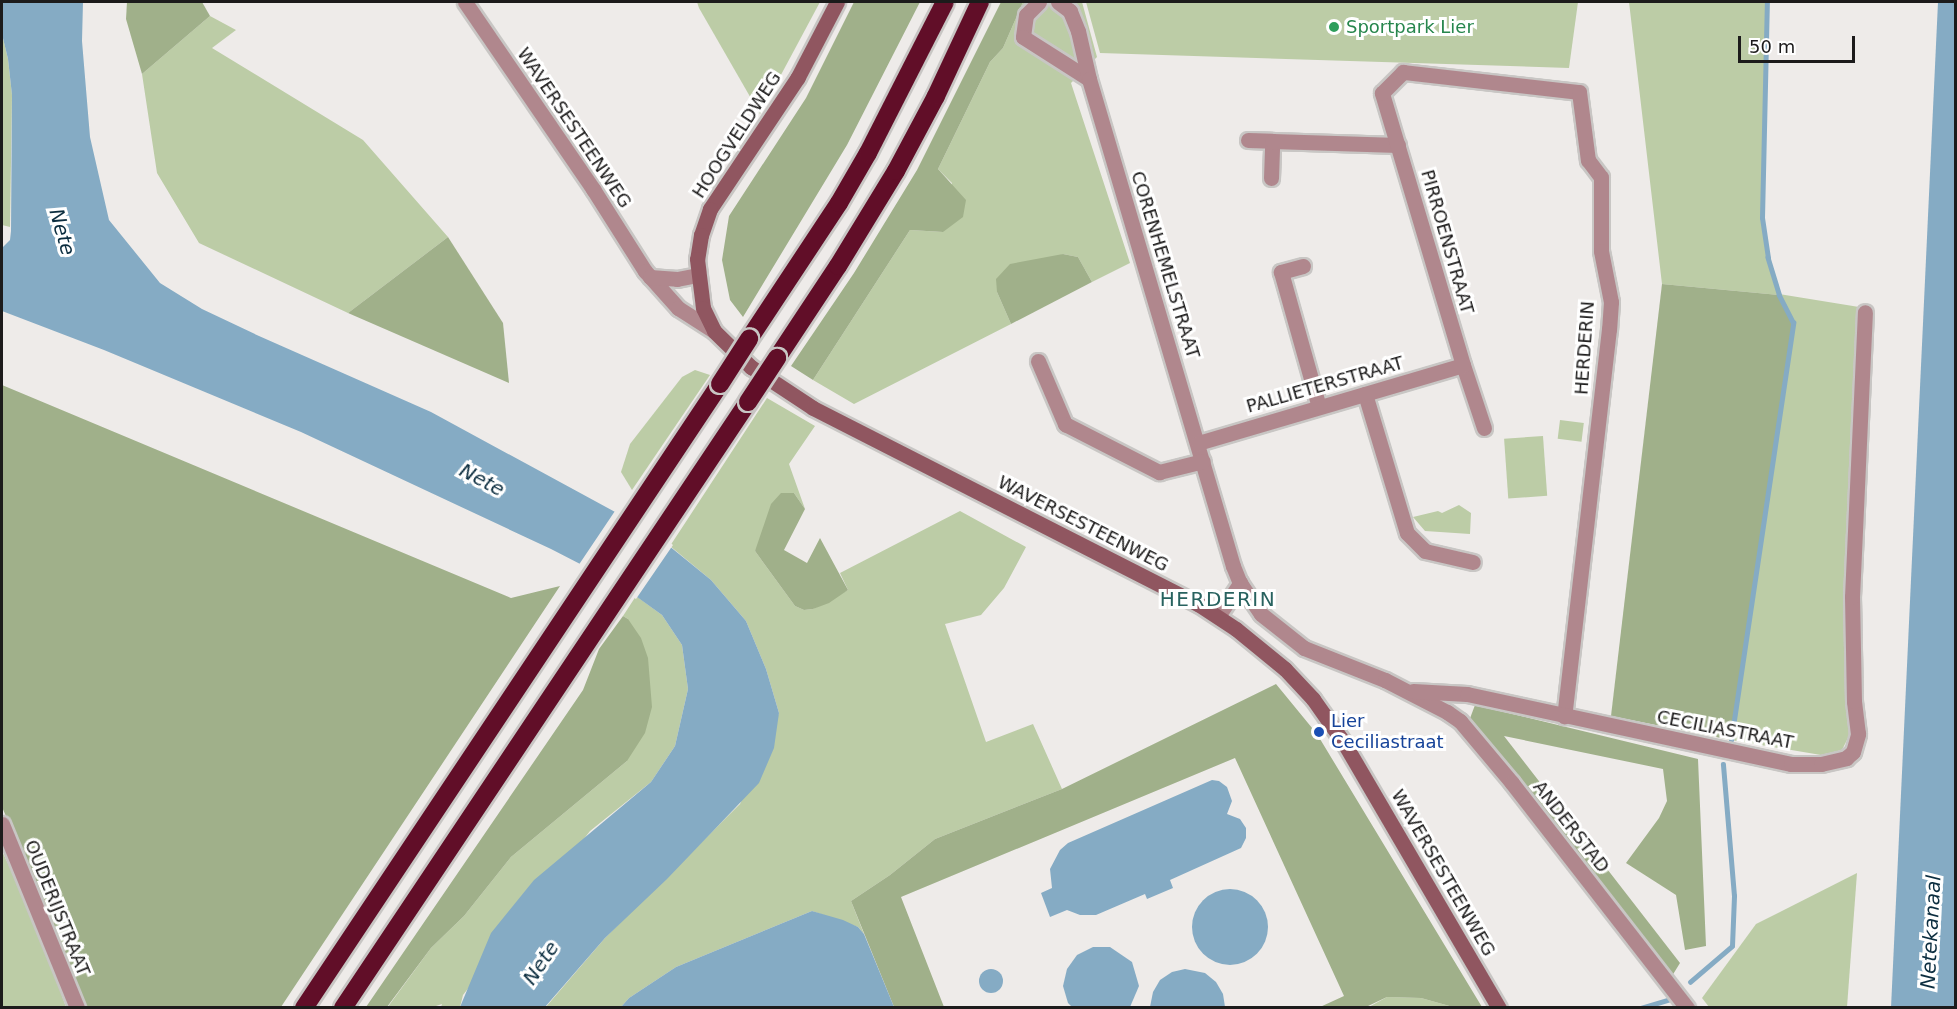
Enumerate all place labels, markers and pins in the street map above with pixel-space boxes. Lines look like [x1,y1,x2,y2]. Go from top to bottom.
place label: Sportpark Lier [1346,16,1474,38]
marker: Sportpark Lier [1327,20,1341,34]
place label: Lier Ceciliastraat [1331,711,1444,754]
marker: Lier Ceciliastraat [1312,725,1326,739]

